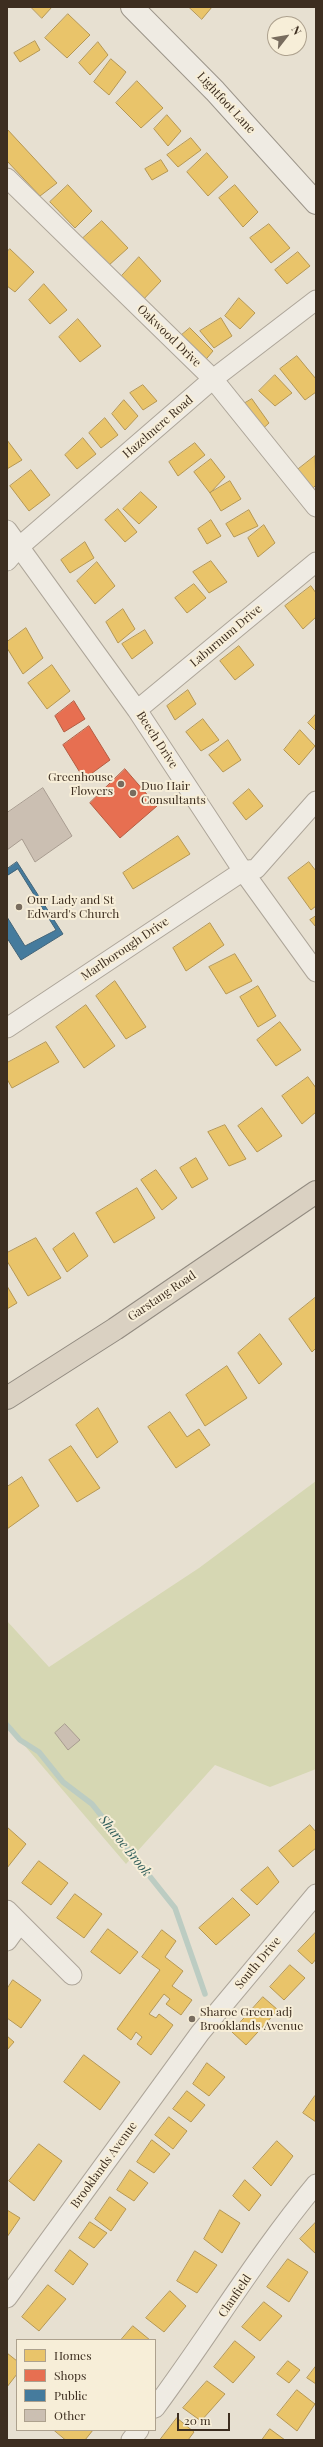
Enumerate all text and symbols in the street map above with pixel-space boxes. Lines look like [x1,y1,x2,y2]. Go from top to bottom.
north arrow [267,16,307,56]
text: N [288,23,305,37]
street label: Lightfoot Lane [194,69,258,137]
street label: Oakwood Drive [134,302,204,370]
street label: Hazelmere Road [120,393,196,461]
street label: Laburnum Drive [187,602,265,670]
street label: Beech Drive [133,709,181,771]
place label: Greenhouse Flowers [48,770,113,798]
marker: Greenhouse Flowers [116,779,126,789]
place label: Duo Hair Consultants [141,779,206,807]
marker: Duo Hair Consultants [128,788,138,798]
place label: Our Lady and St Edward's Church [27,893,119,921]
marker: Our Lady and St Edward's Church [14,902,24,912]
street label: Marlborough Drive [78,914,172,984]
street label: Garstang Road [125,1268,199,1324]
water label: Sharoe Brook [96,1812,154,1880]
street label: South Drive [232,1934,284,1992]
place label: Sharoe Green adj Brooklands Avenue [200,2005,303,2033]
marker: Sharoe Green adj Brooklands Avenue [187,2014,197,2024]
street label: Brooklands Avenue [68,2119,140,2211]
street label: Clanfield [215,2272,255,2320]
legend [16,2339,156,2431]
text: Homes [54,2347,92,2363]
text: Shops [54,2367,86,2383]
text: Public [54,2387,87,2403]
scale bar [179,2405,232,2431]
text: Other [54,2407,86,2423]
text: 20 m [184,2412,211,2428]

